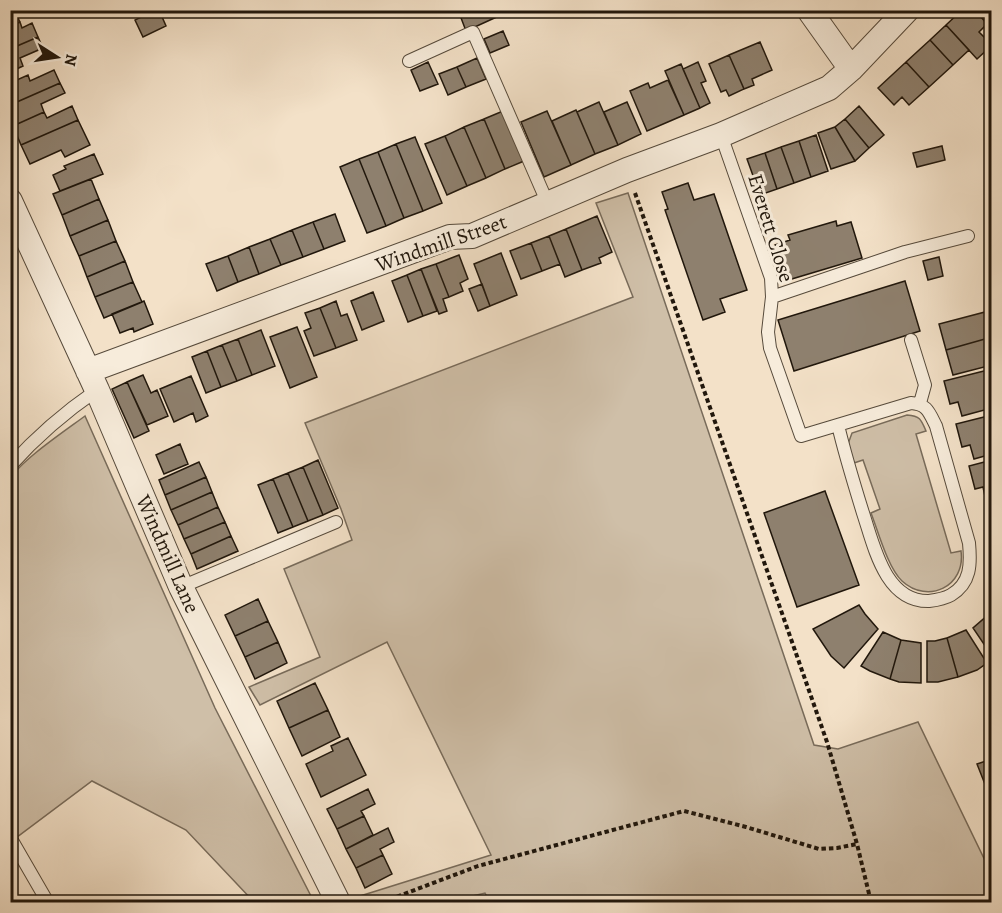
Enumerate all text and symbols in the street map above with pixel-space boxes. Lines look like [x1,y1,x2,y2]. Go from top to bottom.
north arrow [27,27,87,87]
text: N [59,52,83,68]
street label: Everett Close [741,170,801,286]
street label: Windmill Street [371,207,510,279]
street label: Windmill Lane [129,490,207,618]

